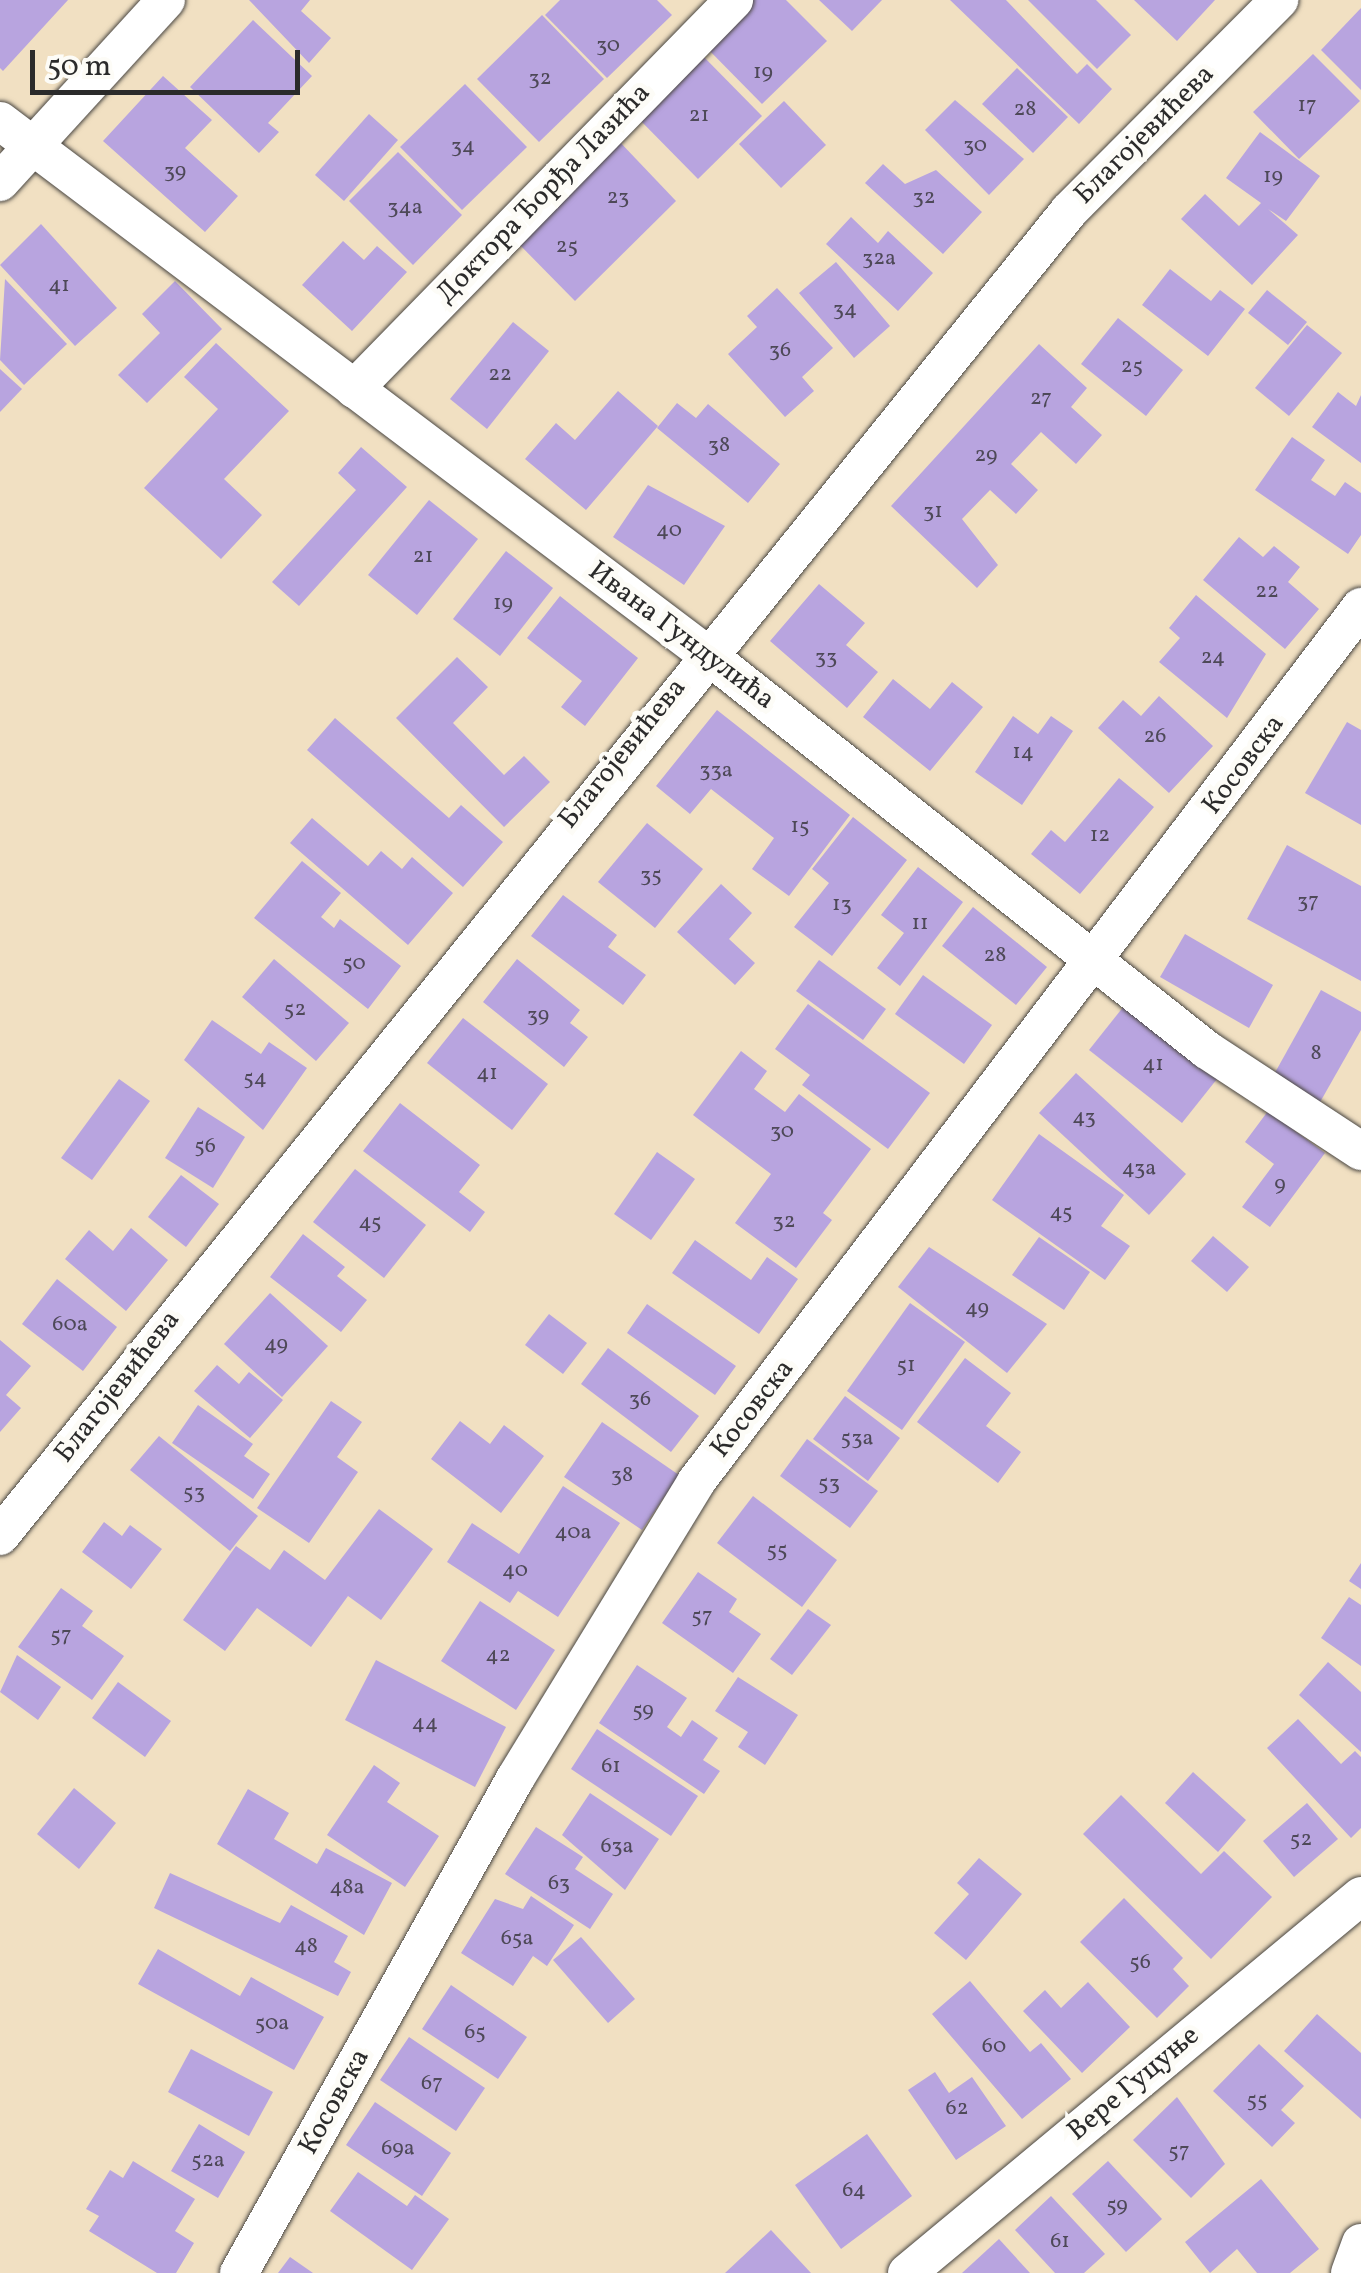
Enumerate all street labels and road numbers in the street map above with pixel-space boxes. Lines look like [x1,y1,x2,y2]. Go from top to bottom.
street label: Благојевићева [1068,58,1222,212]
street label: Доктора Ђорђа Лазића [430,76,658,312]
street label: Ивана Гундулића [581,555,781,717]
street label: Благојевићева [552,672,694,836]
street label: Косовска [1196,709,1292,821]
street label: Благојевићева [48,1304,188,1470]
street label: Косовска [704,1353,802,1465]
street label: Вере Гуцуње [1061,2019,1207,2149]
street label: Косовска [292,2043,378,2161]

